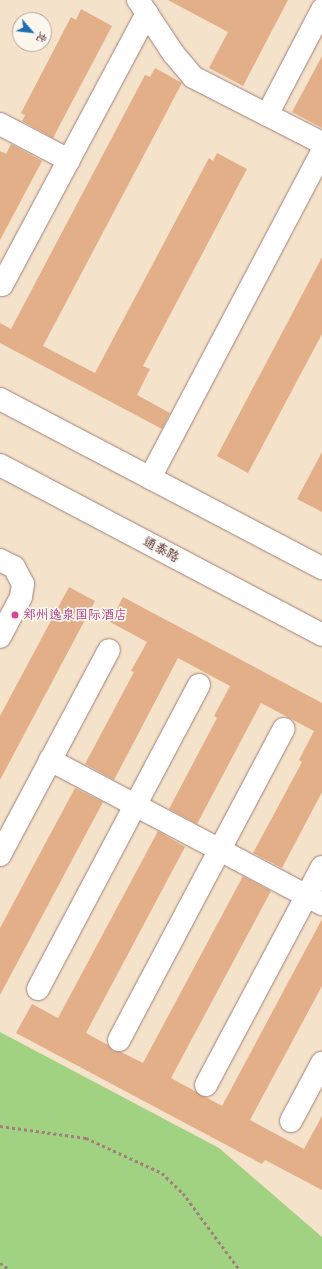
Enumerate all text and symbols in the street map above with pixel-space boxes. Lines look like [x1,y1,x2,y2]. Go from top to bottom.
north arrow [12,12,52,52]
text: 北 [31,28,53,47]
street label: 通泰路 [140,534,182,566]
place label: 郑州逸泉国际酒店 [23,607,127,623]
marker: 郑州逸泉国际酒店 [10,610,20,620]

